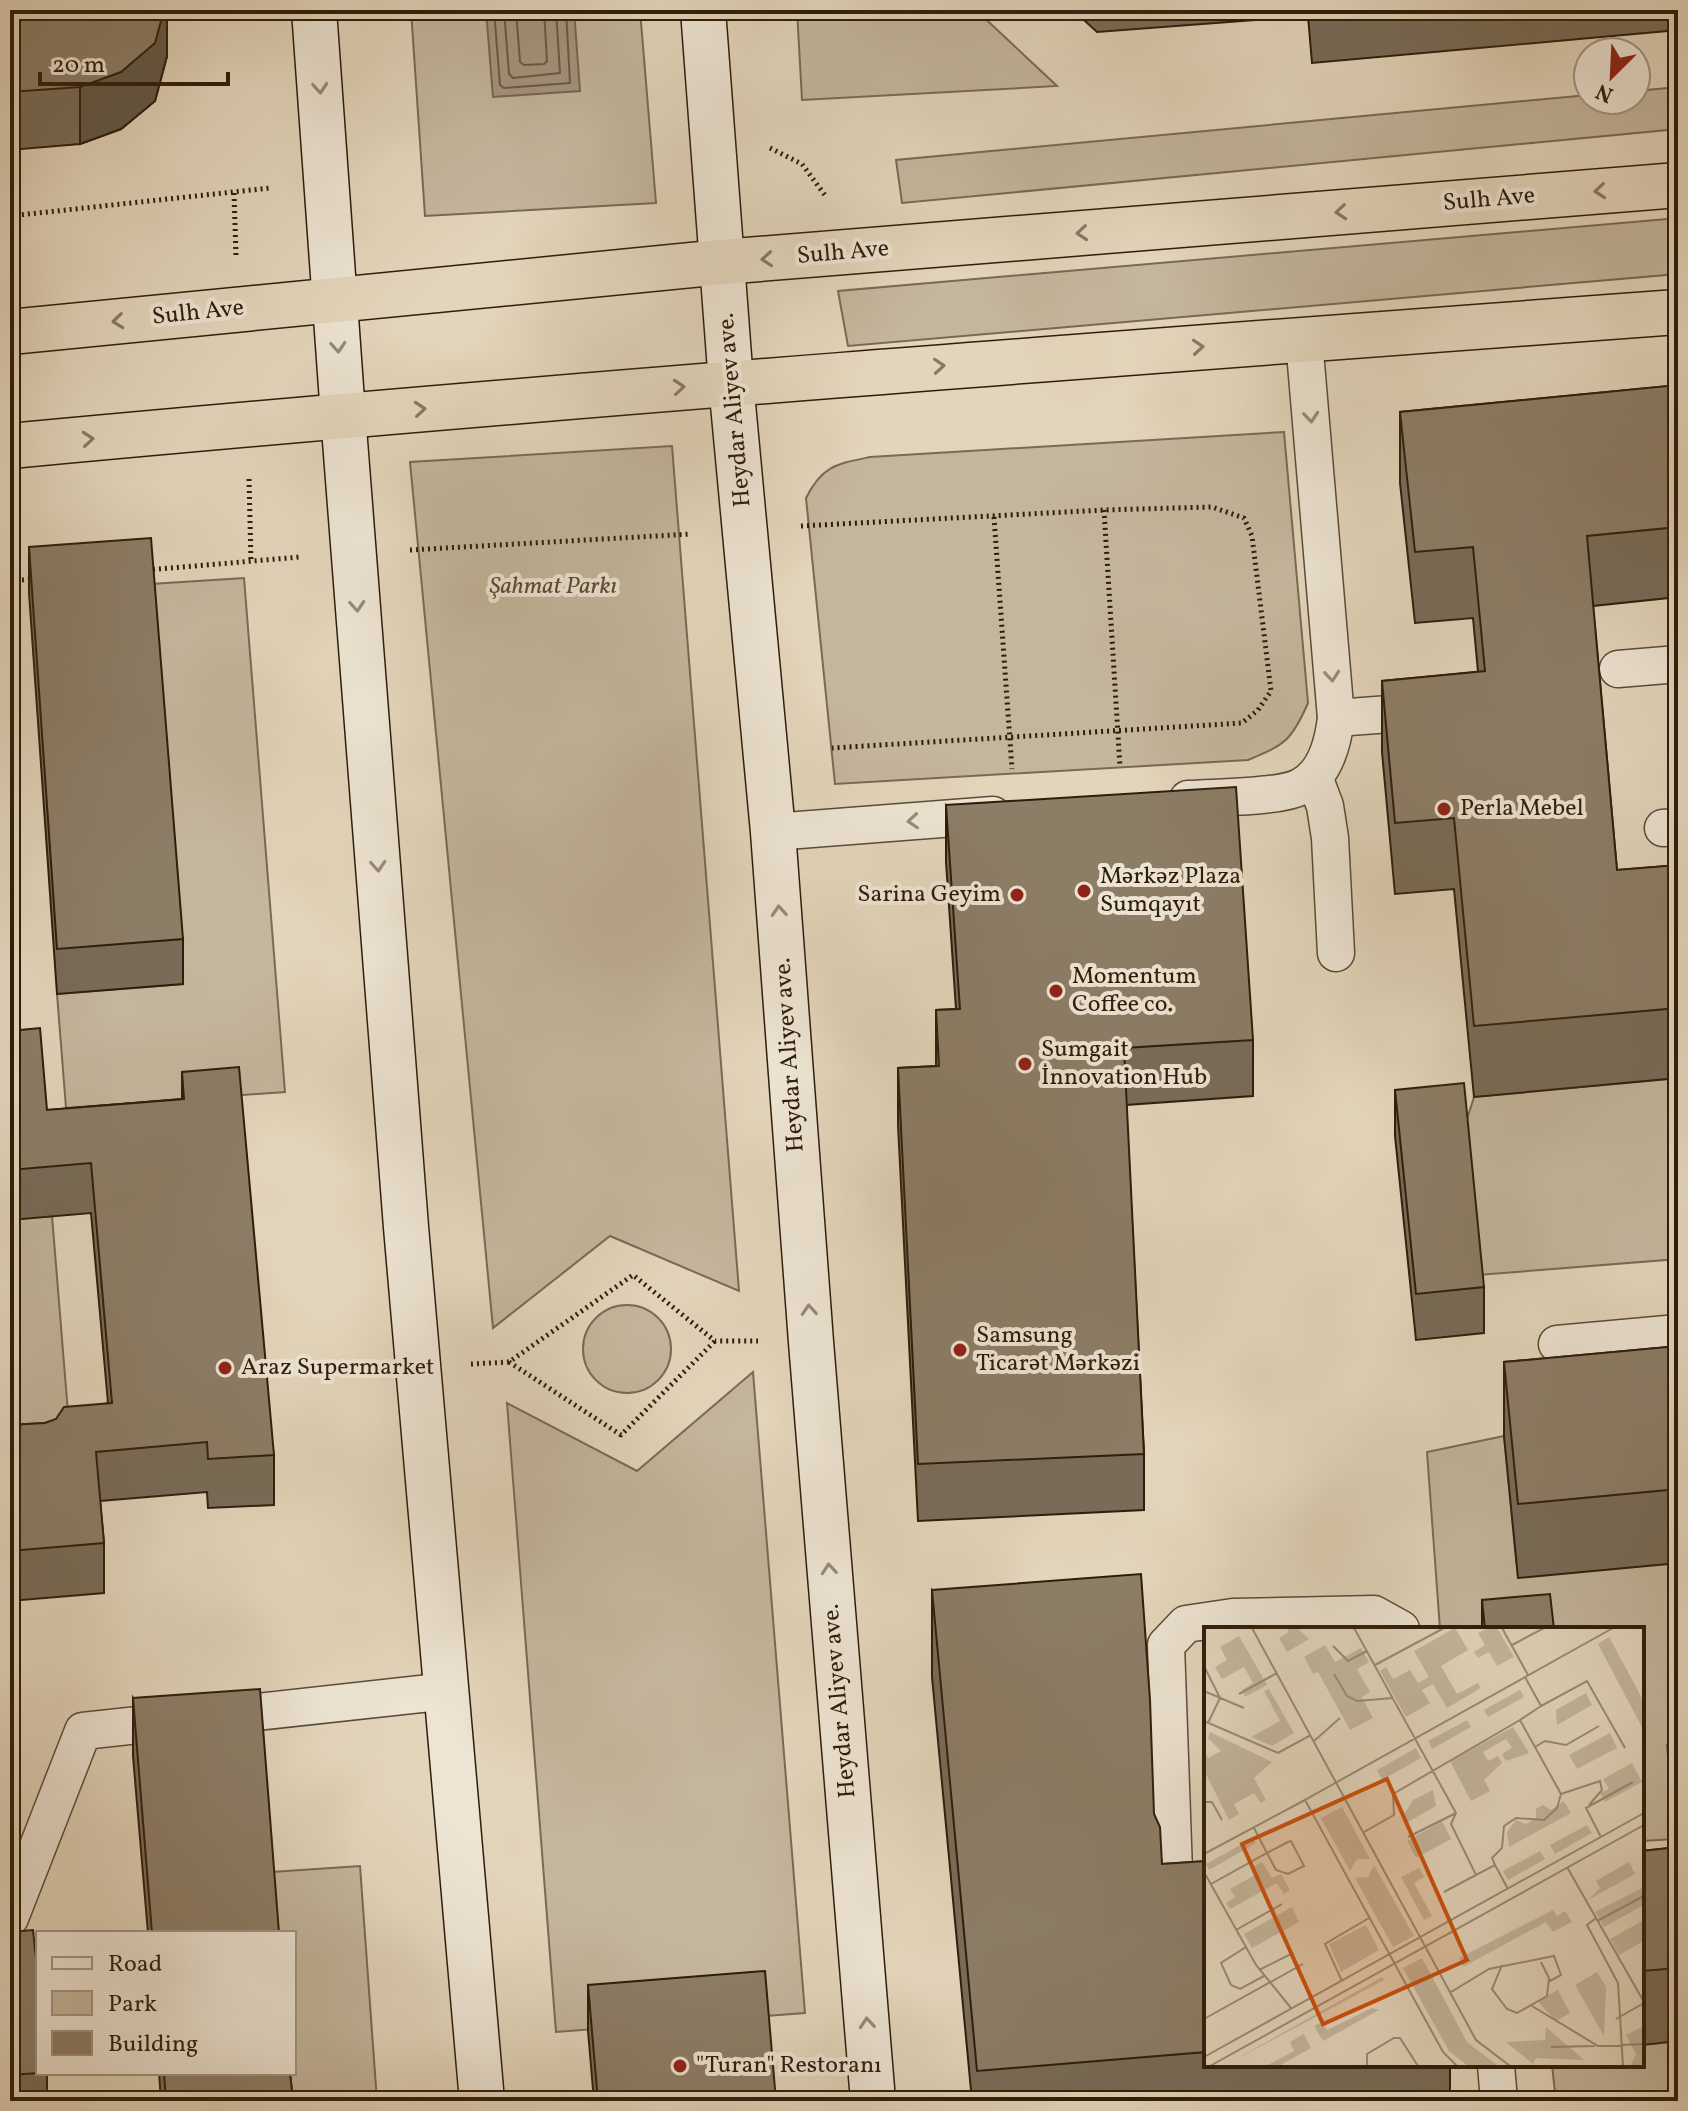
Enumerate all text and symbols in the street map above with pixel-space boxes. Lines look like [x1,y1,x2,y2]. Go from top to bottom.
scale bar [40,36,228,86]
north arrow [1572,36,1652,116]
text: 20 m [52,49,105,83]
text: N [1591,75,1618,109]
one-way arrow [311,82,328,95]
street label: Sulh Ave [1442,179,1536,221]
one-way arrow [1593,182,1606,199]
one-way arrow [1334,203,1347,220]
one-way arrow [1075,225,1088,242]
street label: Sulh Ave [796,232,890,274]
one-way arrow [760,250,773,267]
street label: Sulh Ave [150,291,246,335]
street label: Heydar Aliyev ave. [710,311,760,509]
one-way arrow [111,313,124,330]
one-way arrow [1192,339,1205,356]
one-way arrow [329,341,346,354]
one-way arrow [933,358,946,375]
one-way arrow [673,379,686,396]
one-way arrow [414,400,427,417]
one-way arrow [1302,411,1319,424]
one-way arrow [82,431,95,448]
park label: Şahmat Parkı [489,570,617,604]
one-way arrow [349,600,366,613]
one-way arrow [1323,670,1340,683]
place label: Perla Mebel [1460,792,1584,826]
marker: Perla Mebel [1435,800,1453,818]
one-way arrow [906,812,919,829]
one-way arrow [369,860,386,873]
place label: Mərkəz Plaza Sumqayıt [1100,860,1241,922]
place label: Sarina Geyim [857,878,1001,912]
marker: Mərkəz Plaza Sumqayıt [1075,882,1093,900]
marker: Sarina Geyim [1008,886,1026,904]
one-way arrow [771,904,788,917]
street label: Heydar Aliyev ave. [766,957,814,1153]
place label: Momentum Coffee co. [1072,960,1197,1022]
marker: Momentum Coffee co. [1047,982,1065,1000]
place label: Sumgait İnnovation Hub [1041,1033,1207,1095]
marker: Sumgait İnnovation Hub [1016,1055,1034,1073]
one-way arrow [801,1303,818,1316]
place label: Samsung Ticarət Mərkəzi [976,1319,1140,1381]
marker: Samsung Ticarət Mərkəzi [951,1341,969,1359]
place label: Araz Supermarket [241,1351,434,1385]
marker: Araz Supermarket [216,1359,234,1377]
one-way arrow [821,1562,838,1575]
street label: Heydar Aliyev ave. [815,1602,865,1800]
inset map [1204,1627,1644,2067]
legend [36,1931,296,2075]
text: Road [108,1948,162,1982]
text: Park [108,1988,157,2022]
one-way arrow [858,2016,875,2029]
text: Building [108,2028,198,2062]
place label: "Turan" Restoranı [696,2049,882,2083]
marker: "Turan" Restoranı [671,2057,689,2075]

